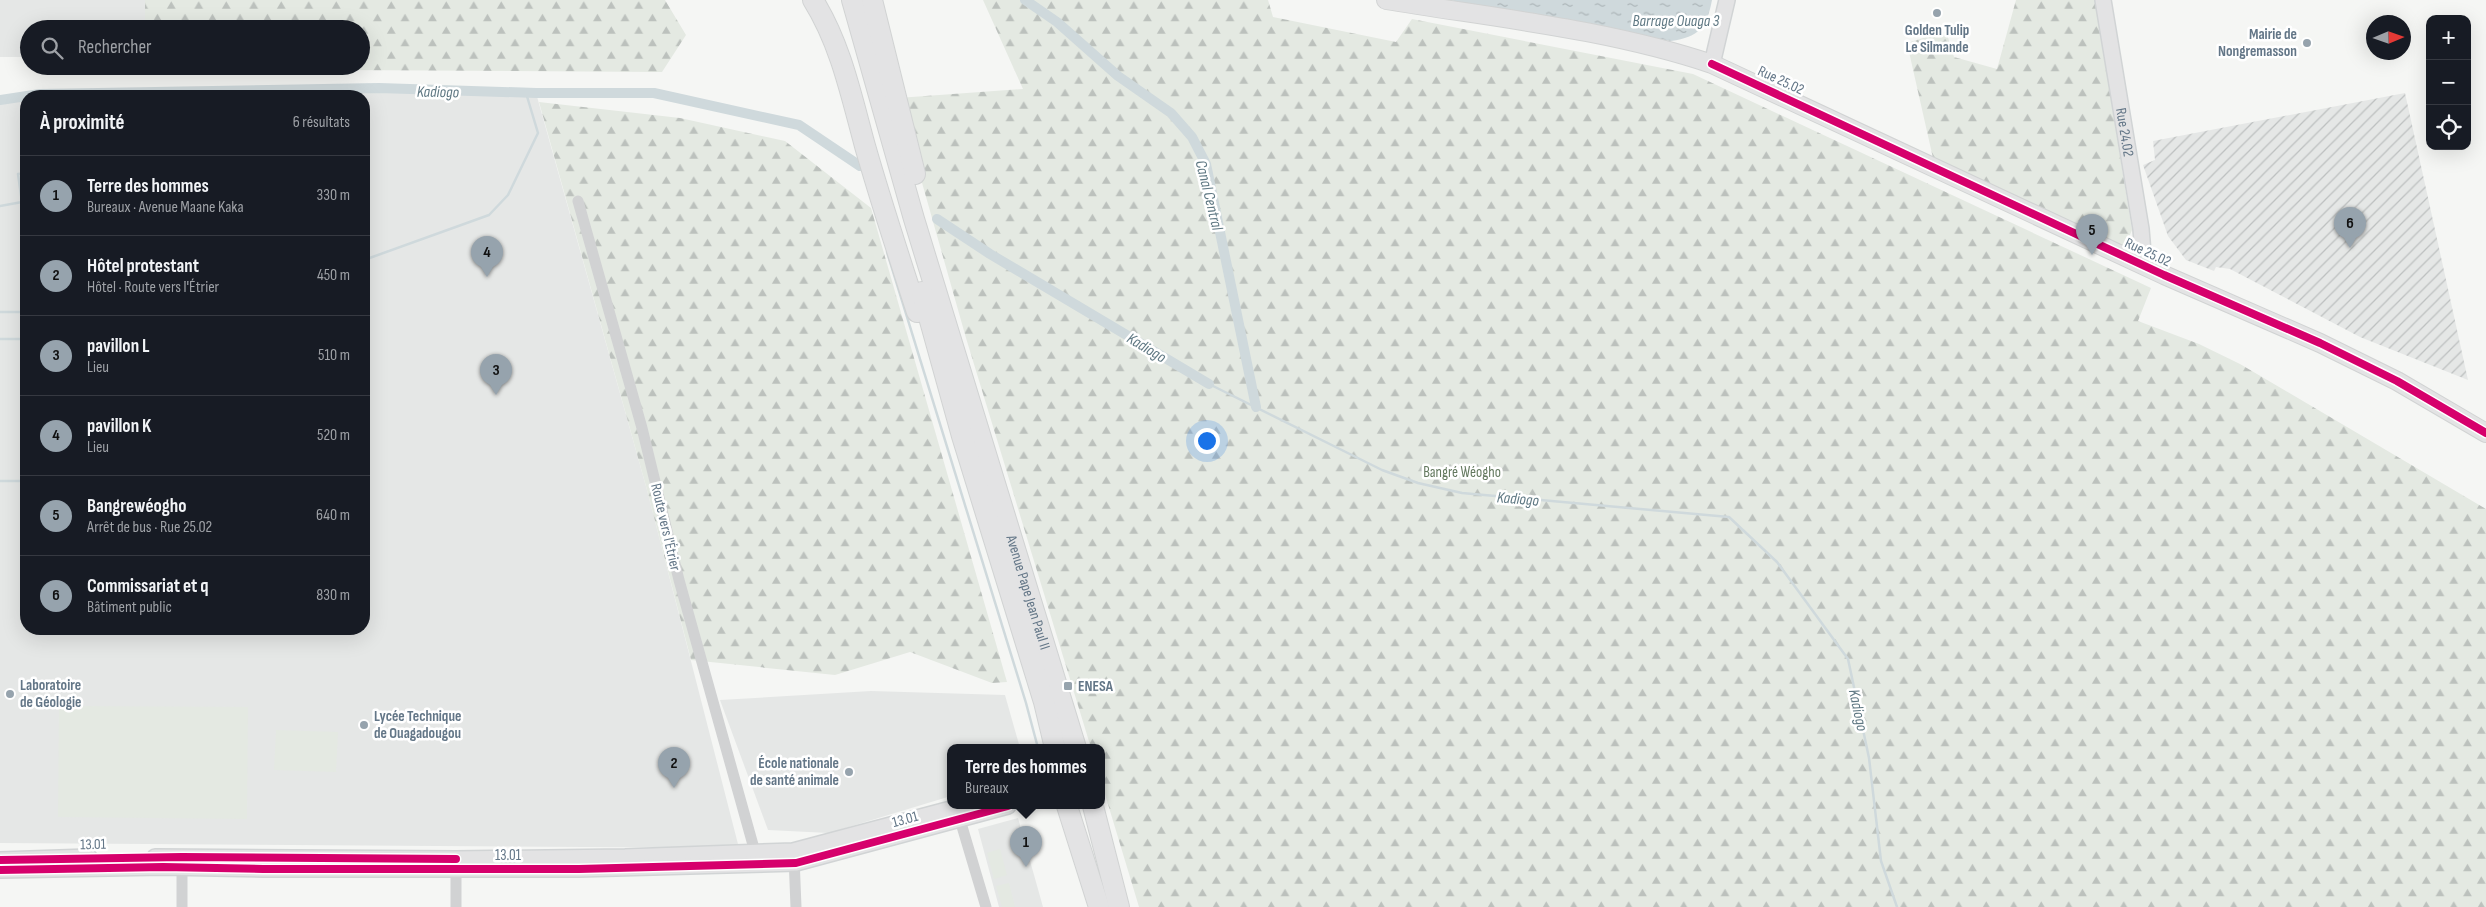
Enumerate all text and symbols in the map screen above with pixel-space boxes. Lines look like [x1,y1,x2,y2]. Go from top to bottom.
marker: Golden Tulip Le Silmande [1931,7,1943,19]
water label: Barrage Ouaga 3 [1633,12,1720,31]
north arrow [2366,15,2411,60]
map controls [2426,15,2471,150]
button: + [2426,15,2471,60]
search box [20,20,370,75]
place label: Golden Tulip Le Silmande [1905,21,1969,57]
place label: Mairie de Nongremasson [2218,25,2297,61]
icon: search [38,34,66,62]
text: Rechercher [78,36,152,59]
marker: Mairie de Nongremasson [2301,37,2313,49]
button: − [2426,60,2471,105]
street label: Rue 25.02 [1755,61,1807,99]
water label: Kadiogo [417,83,460,102]
button: locate [2426,105,2471,150]
street label: Rue 24.02 [2111,106,2138,158]
text: À proximité [40,110,125,135]
text: 6 résultats [293,113,350,132]
water label: Canal Central [1191,158,1227,233]
text: Terre des hommes [87,175,209,198]
text: 1 [53,186,59,205]
text: 330 m [317,186,350,205]
text: Bureaux · Avenue Maane Kaka [87,198,244,217]
pin: 6 [2334,207,2366,248]
pin: 5 [2076,214,2108,255]
street label: Rue 25.02 [2122,233,2174,271]
pin: 4 [471,236,503,277]
text: Hôtel protestant [87,255,199,278]
text: 2 [52,266,60,285]
text: 450 m [317,266,350,285]
text: Hôtel · Route vers l'Étrier [87,278,219,297]
water label: Kadiogo [1123,329,1170,368]
text: pavillon L [87,335,150,358]
text: 3 [52,346,60,365]
text: 510 m [318,346,350,365]
pin: 3 [480,354,512,395]
text: Lieu [87,358,109,377]
text: pavillon K [87,415,151,438]
text: 4 [52,426,60,445]
text: 520 m [317,426,350,445]
your location [1194,428,1220,454]
text: Lieu [87,438,109,457]
park label: Bangré Wéogho [1423,463,1501,482]
street label: Route vers l'Étrier [646,482,685,573]
water label: Kadiogo [1496,488,1540,511]
text: Bangrewéogho [87,495,187,518]
text: 5 [52,506,60,525]
text: 640 m [316,506,350,525]
text: Arrêt de bus · Rue 25.02 [87,518,212,537]
street label: Avenue Pape Jean Paul II [1001,532,1054,652]
text: Commissariat et q [87,575,208,598]
text: 6 [52,586,60,605]
text: 830 m [316,586,350,605]
text: Bâtiment public [87,598,172,617]
place label: Laboratoire de Géologie [20,676,81,712]
place label: ENESA [1078,677,1114,696]
marker: ENESA [1062,680,1074,692]
marker: Laboratoire de Géologie [4,688,16,700]
water label: Kadiogo [1844,688,1871,733]
place label: Lycée Technique de Ouagadougou [374,707,461,743]
marker: Lycée Technique de Ouagadougou [358,719,370,731]
popup [947,744,1105,809]
pin: 2 [658,747,690,788]
place label: École nationale de santé animale [750,754,839,790]
text: Terre des hommes [965,756,1087,779]
marker: École nationale de santé animale [843,766,855,778]
text: Bureaux [965,779,1009,798]
street label: 13.01 [890,807,921,832]
pin: 1 [1010,826,1042,867]
street label: 13.01 [80,835,107,854]
street label: 13.01 [495,846,522,865]

